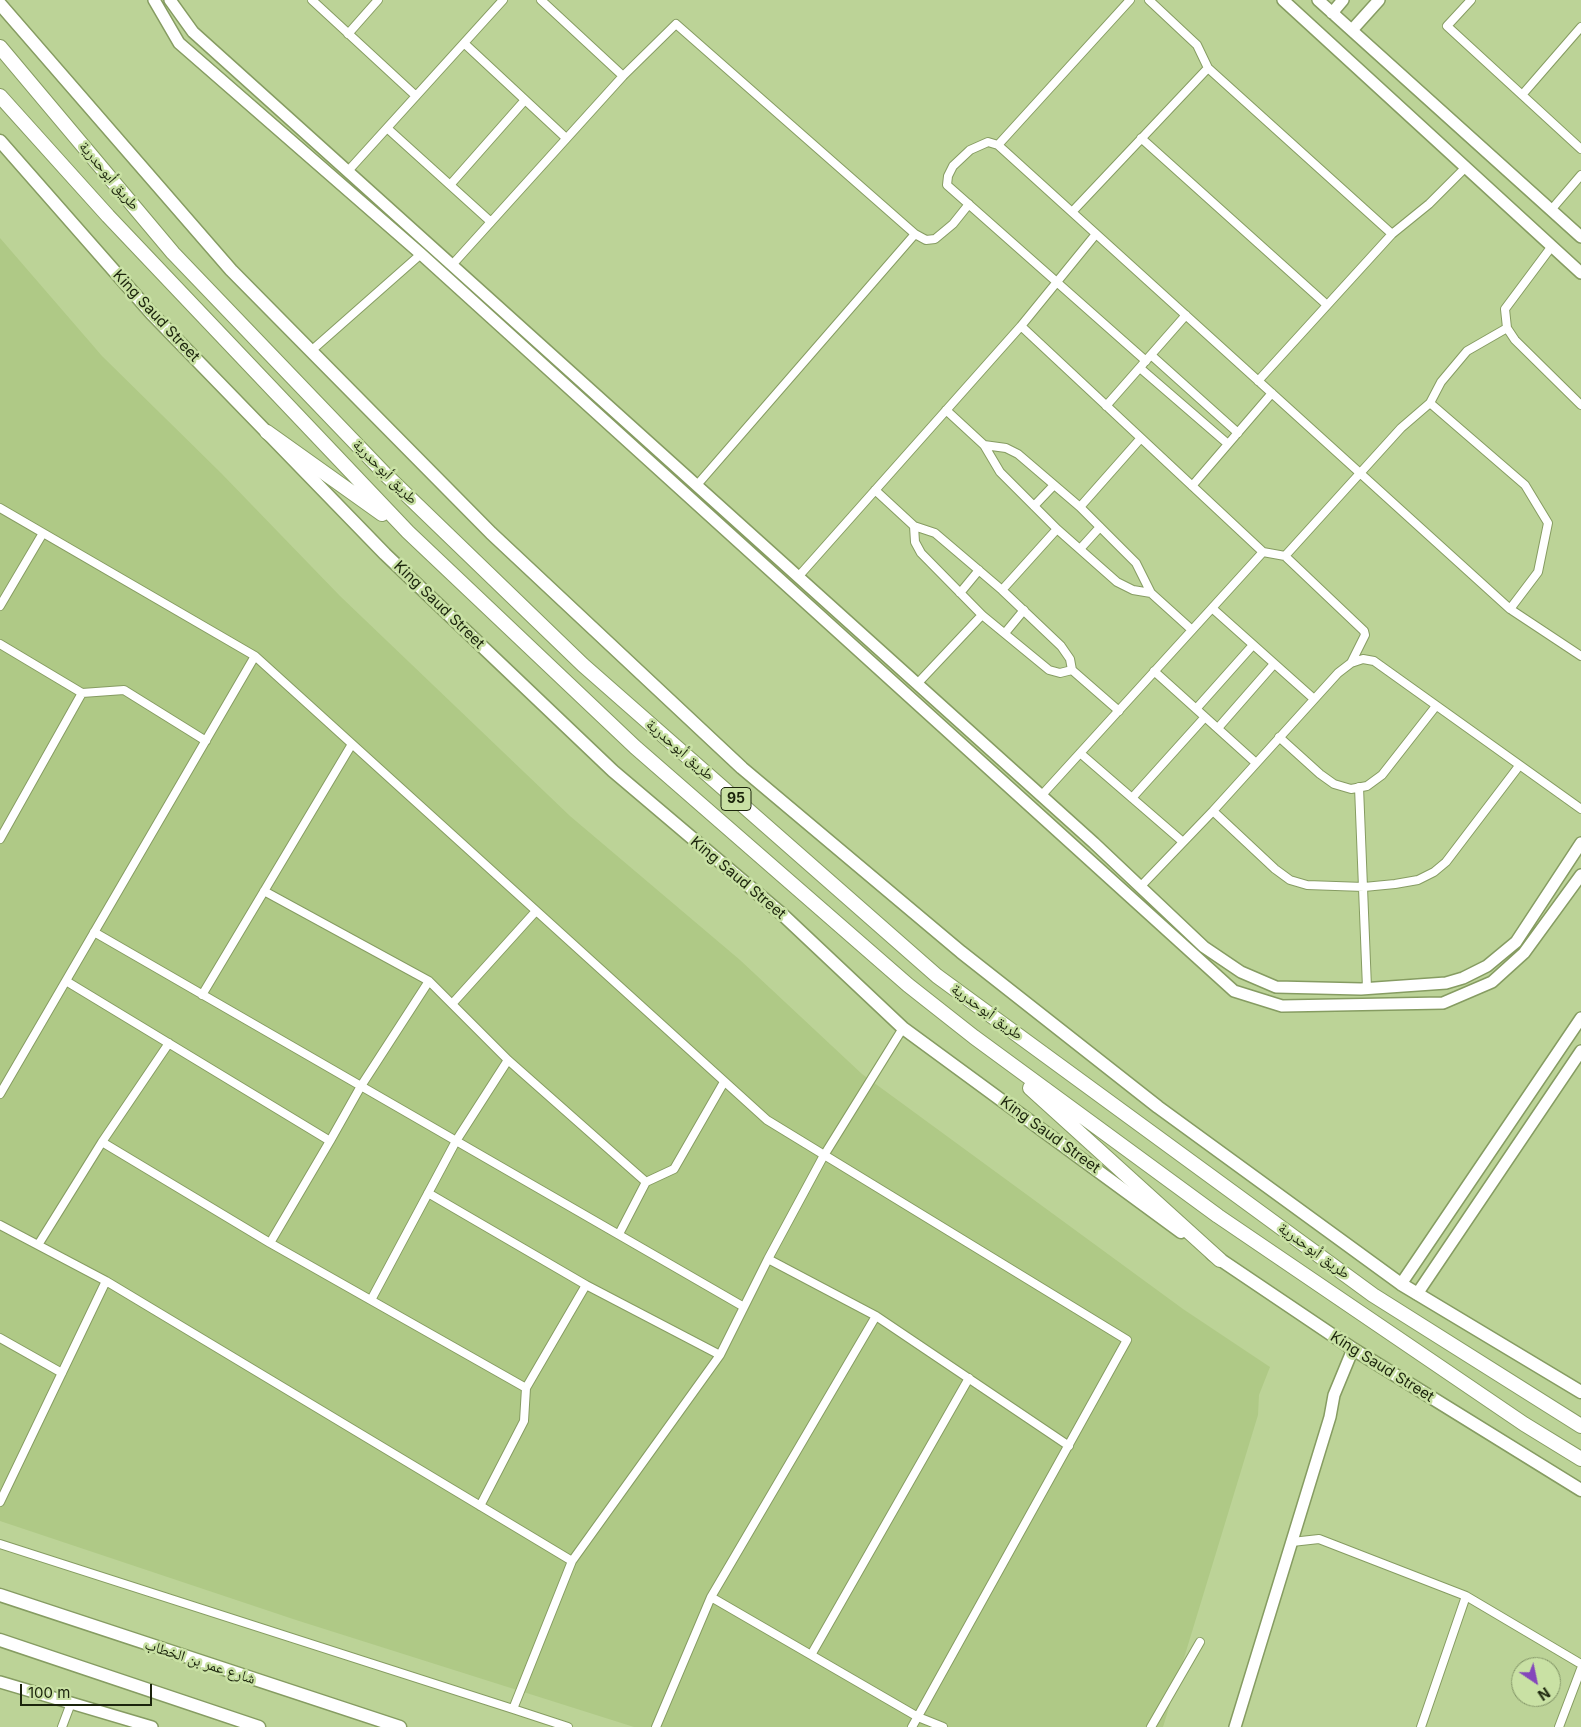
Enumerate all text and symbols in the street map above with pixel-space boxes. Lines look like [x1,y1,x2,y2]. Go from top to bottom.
street label: طريق أبوحدرية [75,138,143,214]
street label: King Saud Street [109,266,203,366]
street label: طريق أبوحدرية [349,436,421,508]
street label: King Saud Street [390,557,488,653]
street label: طريق أبوحدرية [642,716,718,784]
road number: 95 [721,788,751,811]
street label: King Saud Street [687,833,789,923]
street label: طريق أبوحدرية [948,980,1026,1044]
street label: King Saud Street [997,1093,1103,1177]
street label: طريق أبوحدرية [1275,1219,1353,1283]
street label: King Saud Street [1327,1328,1437,1406]
street label: شارع عمر بن الخطاب [142,1636,258,1688]
north arrow [1511,1657,1561,1707]
scale bar [22,1674,155,1706]
text: 100 m [28,1683,70,1702]
text: N [1535,1684,1553,1704]

